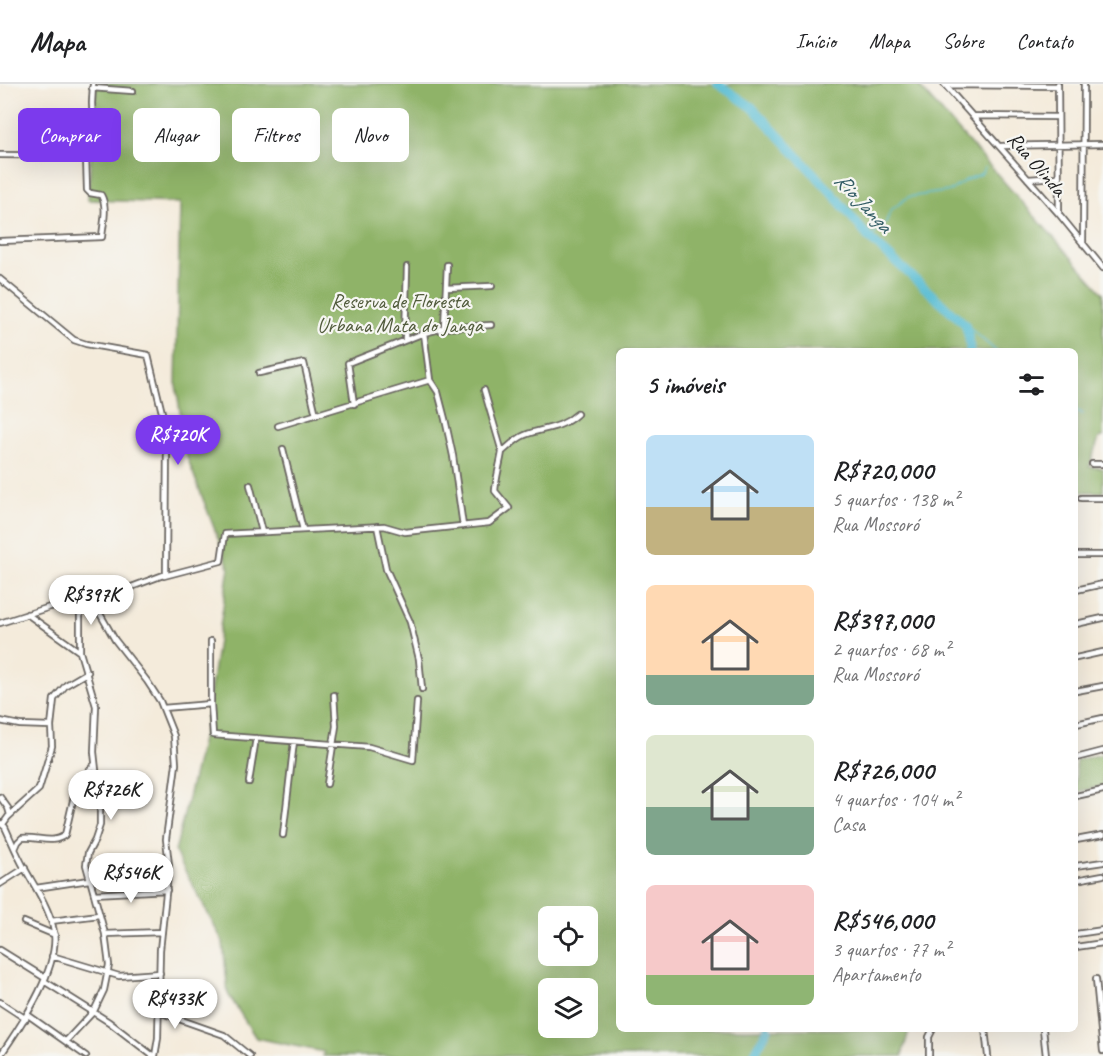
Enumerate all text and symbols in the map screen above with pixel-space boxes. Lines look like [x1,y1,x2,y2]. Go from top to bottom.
text: Mapa [30,24,85,59]
text: Início [796,28,836,54]
text: Mapa [869,28,910,54]
text: Sobre [943,28,983,54]
text: Contato [1016,28,1073,54]
chip: Comprar [18,108,121,162]
chip: Alugar [133,108,220,162]
chip: Filtros [232,108,320,162]
chip: Novo [332,108,409,162]
street label: Rua Olinda [1002,126,1073,203]
water label: Rio Janga [828,167,900,240]
park label: Reserva de Floresta Urbana Mata do Janga [317,288,485,338]
text: 5 imóveis [646,368,724,401]
icon: filters [1015,368,1048,401]
pin: R$720K [129,415,227,466]
text: R$720K [150,422,206,447]
text: R$720,000 [832,454,933,487]
icon: home [694,459,766,531]
text: 5 quartos · 138 m² [832,487,959,512]
text: Rua Mossoró [832,512,919,537]
pin: R$397K [42,575,140,626]
text: R$397K [63,582,119,607]
text: R$397,000 [832,604,933,637]
icon: home [694,609,766,681]
text: 2 quartos · 68 m² [832,637,950,662]
text: Rua Mossoró [832,662,919,687]
text: R$726,000 [832,754,934,787]
icon: home [694,759,766,831]
pin: R$726K [62,770,160,821]
text: R$726K [82,777,140,802]
text: 4 quartos · 104 m² [832,787,959,812]
text: Casa [832,812,865,837]
pin: R$546K [82,853,180,904]
text: R$546K [102,860,160,885]
text: R$546,000 [832,904,933,937]
map controls [538,906,598,1038]
button: locate [538,906,598,966]
icon: home [694,909,766,981]
text: 3 quartos · 77 m² [832,937,950,962]
text: Apartamento [832,962,921,987]
button: layers [538,978,598,1038]
pin: R$433K [126,979,224,1030]
text: R$433K [146,986,204,1011]

